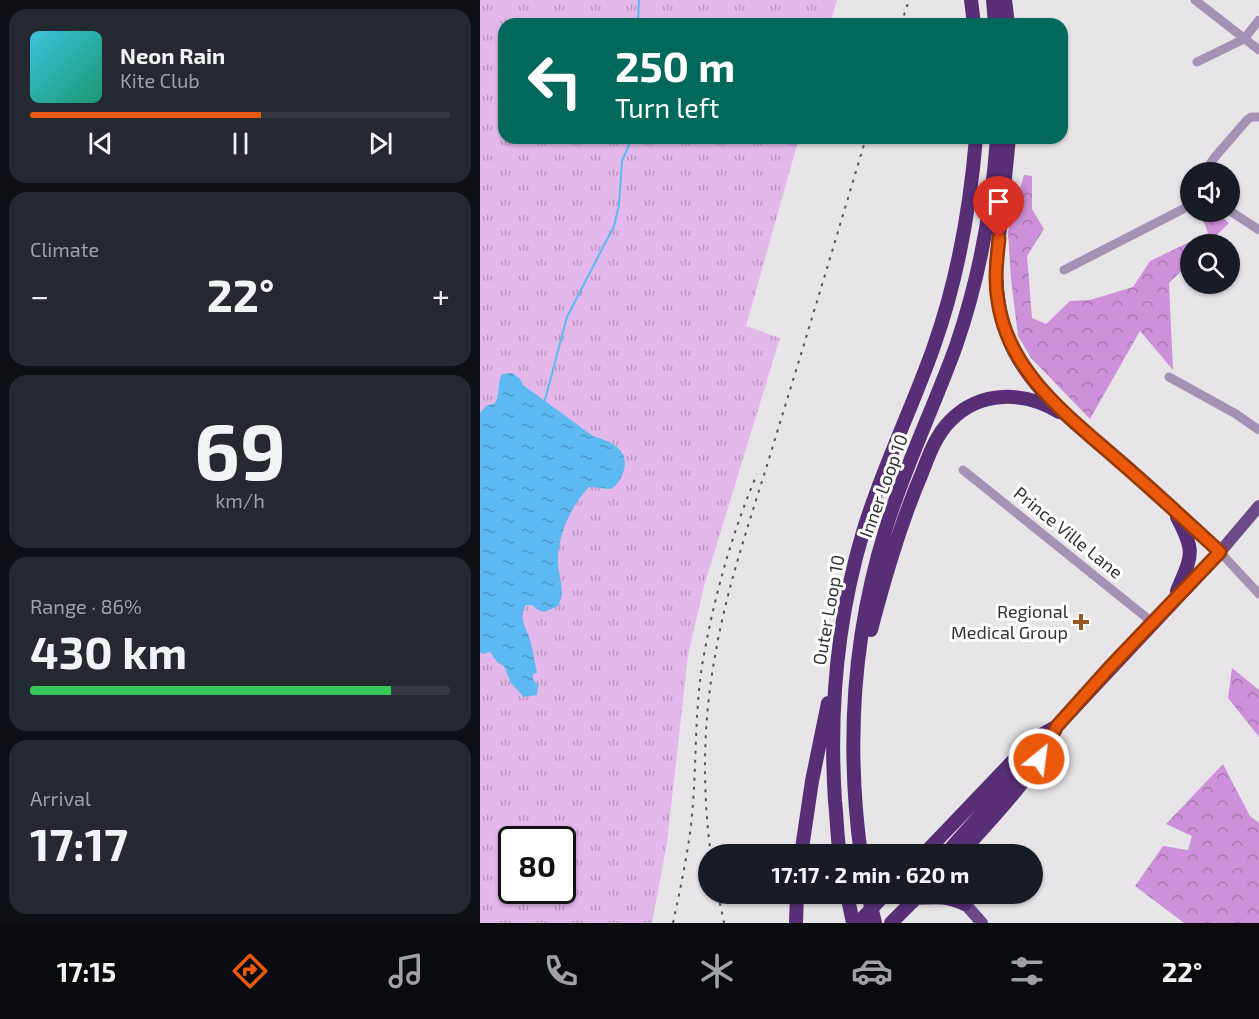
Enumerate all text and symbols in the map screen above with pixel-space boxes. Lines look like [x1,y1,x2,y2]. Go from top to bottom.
text: 250 m [615,40,735,90]
text: Neon Rain [120,42,225,68]
icon: left [516,42,594,120]
text: Kite Club [120,68,200,92]
text: Turn left [615,91,719,123]
icon: previous [84,127,117,160]
icon: pause [224,127,257,160]
icon: next [364,127,397,160]
map controls [1180,162,1240,294]
button: sound [1180,162,1240,222]
pin [973,176,1024,238]
icon: arrive [982,185,1015,218]
button: search [1180,234,1240,294]
text: Climate [30,237,99,261]
text: 22° [207,267,274,321]
text: − [30,275,49,315]
text: + [432,275,450,315]
text: 69 [194,402,286,496]
street label: Inner Loop 10 [854,431,912,540]
street label: Prince Ville Lane [1010,482,1128,583]
text: km/h [215,488,265,512]
street label: Outer Loop 10 [807,553,849,667]
text: Range · 86% [30,594,142,618]
place label: Regional Medical Group [951,600,1069,643]
marker: Regional Medical Group [1072,613,1090,631]
text: 430 km [30,624,187,678]
position arrow [1007,727,1071,791]
text: Arrival [30,786,91,810]
text: 17:17 [30,816,128,870]
speed limit sign: 80 [498,826,576,904]
text: 17:17 · 2 min · 620 m [772,861,969,887]
icon: directions [229,950,271,992]
icon: music [385,950,427,992]
icon: phone [540,950,582,992]
icon: climate [696,950,738,992]
icon: car [851,950,893,992]
icon: filters [1006,950,1048,992]
text: 17:15 [57,955,116,987]
text: 22° [1162,955,1202,987]

